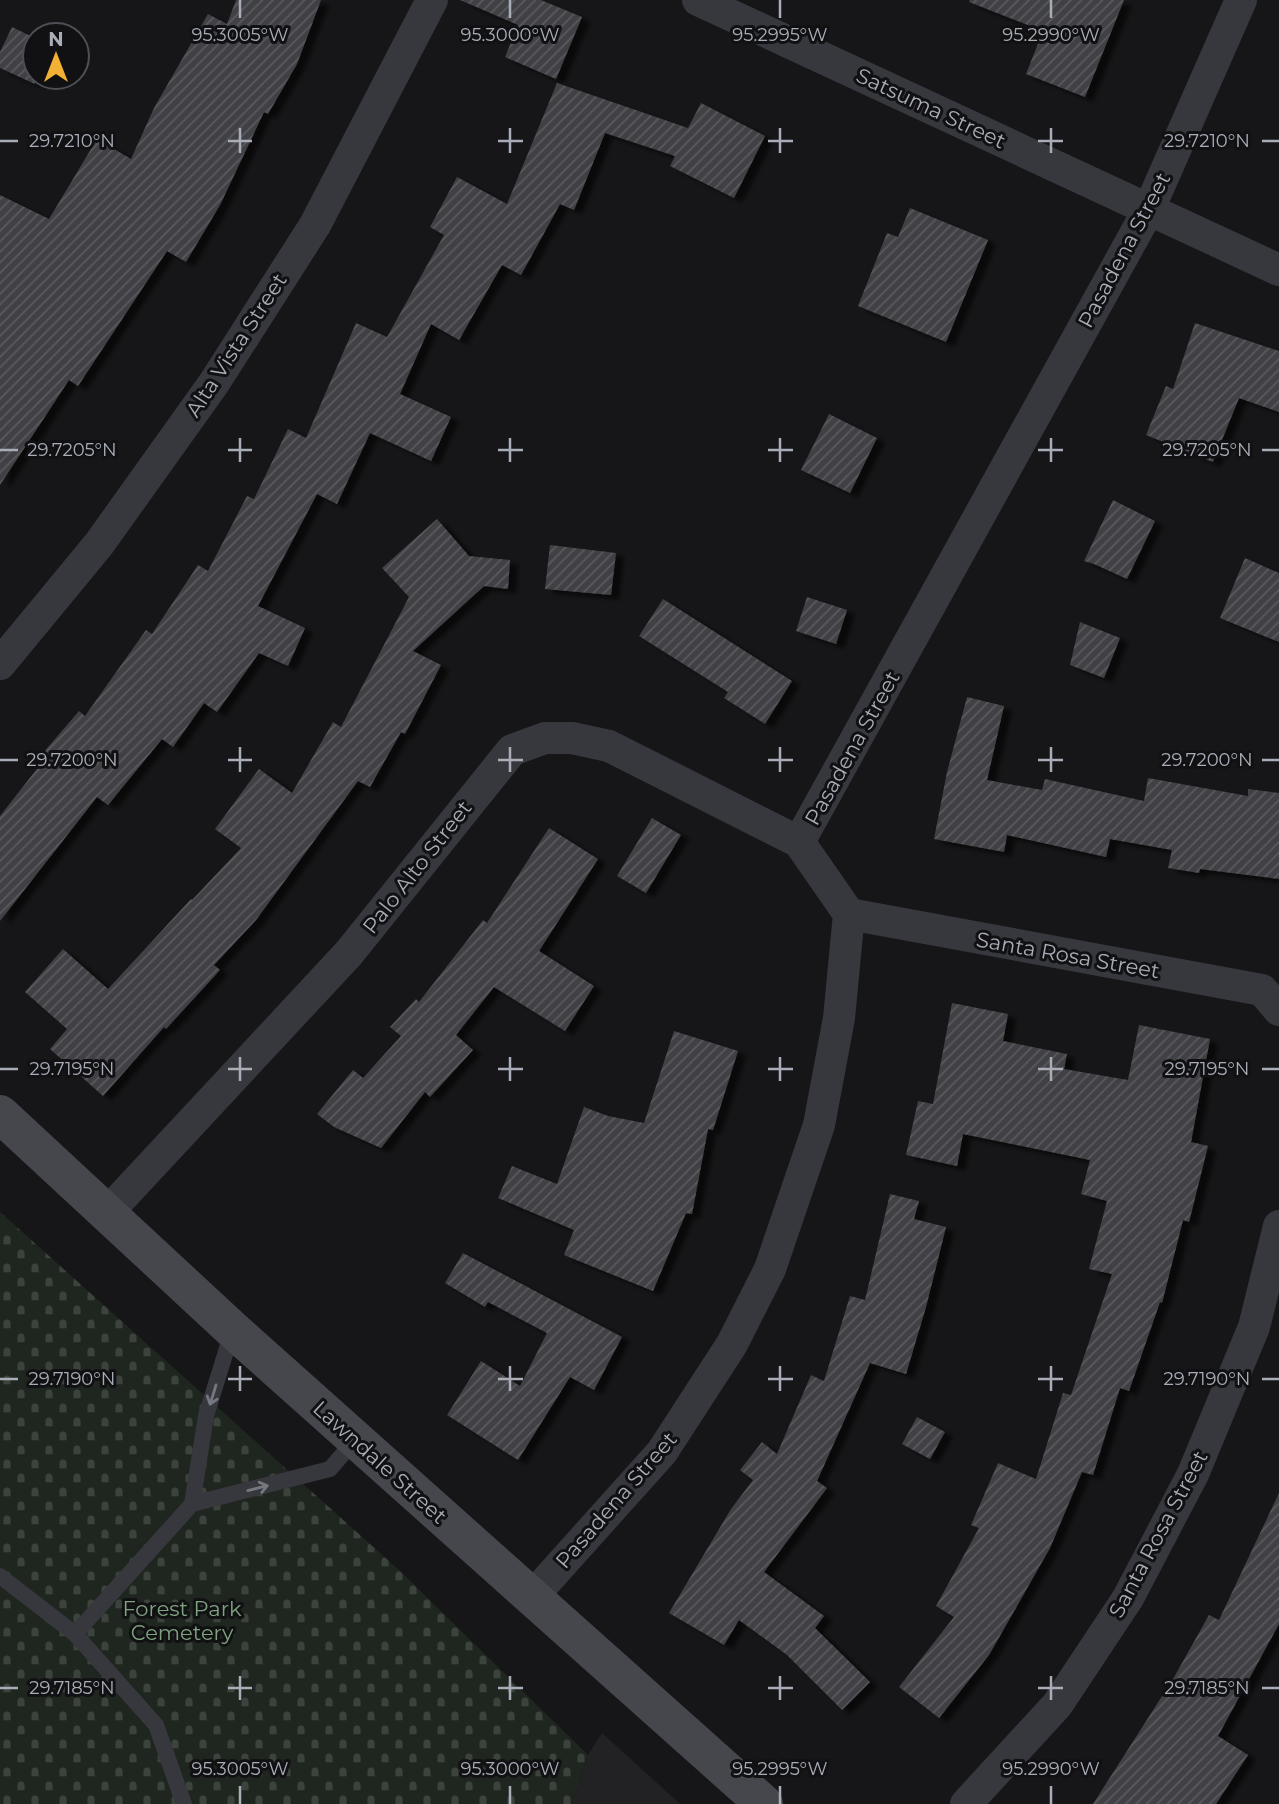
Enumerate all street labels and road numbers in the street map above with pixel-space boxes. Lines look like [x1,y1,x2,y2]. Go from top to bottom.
street label: Satsuma Street [852,62,1010,154]
street label: Pasadena Street [1073,168,1175,332]
street label: Alta Vista Street [180,268,292,422]
street label: Pasadena Street [799,667,905,829]
street label: Palo Alto Street [357,795,477,939]
street label: Santa Rosa Street [974,927,1162,983]
street label: Lawndale Street [308,1395,452,1529]
street label: Pasadena Street [550,1427,682,1573]
street label: Santa Rosa Street [1103,1446,1213,1622]

